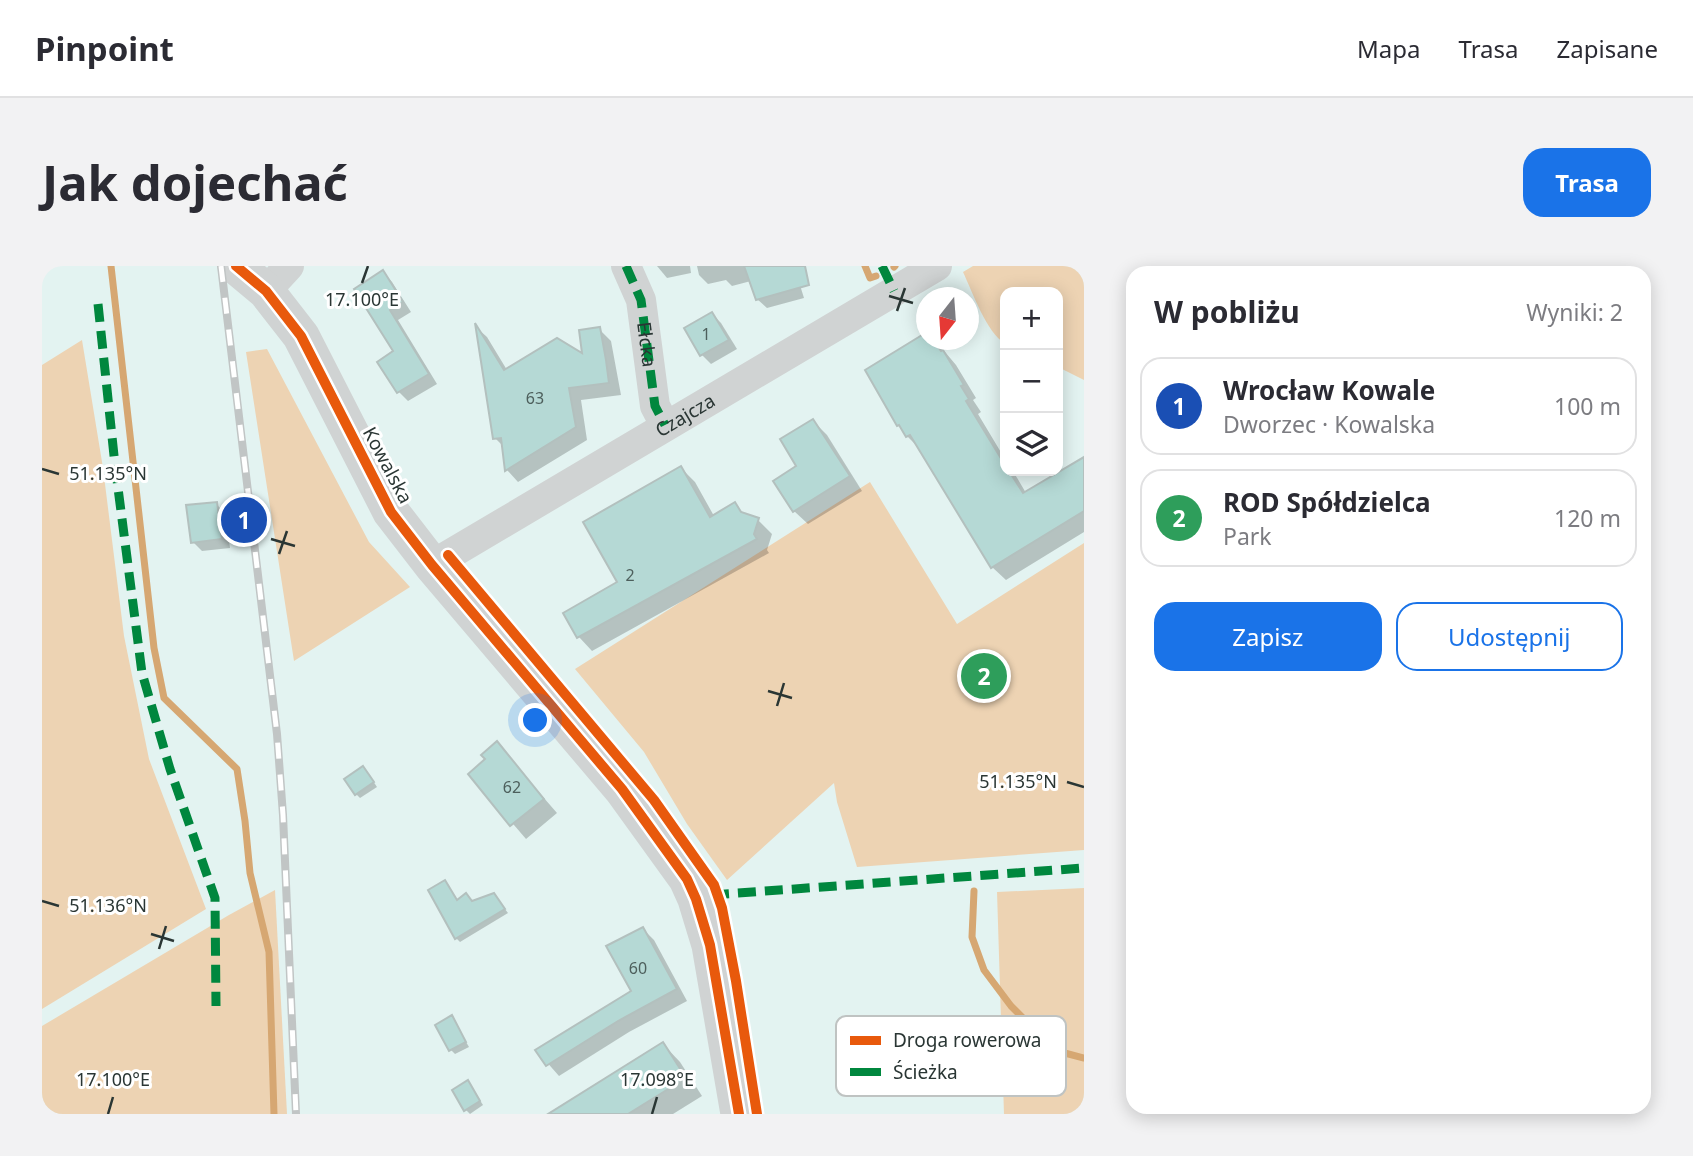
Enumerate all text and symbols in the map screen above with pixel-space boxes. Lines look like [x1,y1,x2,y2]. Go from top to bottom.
text: Pinpoint [35,26,174,71]
text: Mapa [1357,32,1421,65]
text: Trasa [1459,32,1519,65]
text: Zapisane [1557,32,1658,65]
button: Trasa [1523,148,1651,217]
text: Jak dojechać [42,149,348,215]
text: 17.100°E [325,287,399,311]
north arrow [916,287,979,350]
map controls [1000,287,1063,476]
button: + [1000,287,1063,350]
text: W pobliżu [1154,291,1300,332]
text: Wyniki: 2 [1526,296,1623,328]
street label: Ełcka [631,320,663,369]
house number: 1 [701,323,711,345]
button: − [1000,350,1063,413]
text: Wrocław Kowale [1223,372,1435,408]
house number: 63 [526,387,544,409]
street label: Czajcza [650,387,720,443]
text: 1 [1172,390,1186,422]
text: 100 m [1554,390,1621,422]
text: Dworzec · Kowalska [1223,408,1435,440]
button: layers [1000,413,1063,476]
street label: Kowalska [357,422,419,508]
text: 51.135°N [69,461,147,485]
text: ROD Spółdzielca [1223,484,1431,520]
pin: 1 [221,494,267,546]
text: 2 [1172,502,1186,534]
text: 120 m [1554,502,1621,534]
text: Park [1223,520,1272,552]
house number: 2 [625,564,635,586]
button: Zapisz [1154,602,1382,671]
button: Udostępnij [1396,602,1623,671]
pin: 2 [961,650,1007,702]
your location [518,703,552,737]
text: 51.135°N [979,769,1057,793]
house number: 62 [503,776,521,798]
text: 51.136°N [69,893,147,917]
house number: 60 [629,957,647,979]
legend [836,1016,1066,1096]
text: Droga rowerowa [893,1027,1042,1053]
text: Ścieżka [893,1059,958,1085]
text: 17.100°E [76,1067,150,1091]
text: 17.098°E [620,1067,694,1091]

